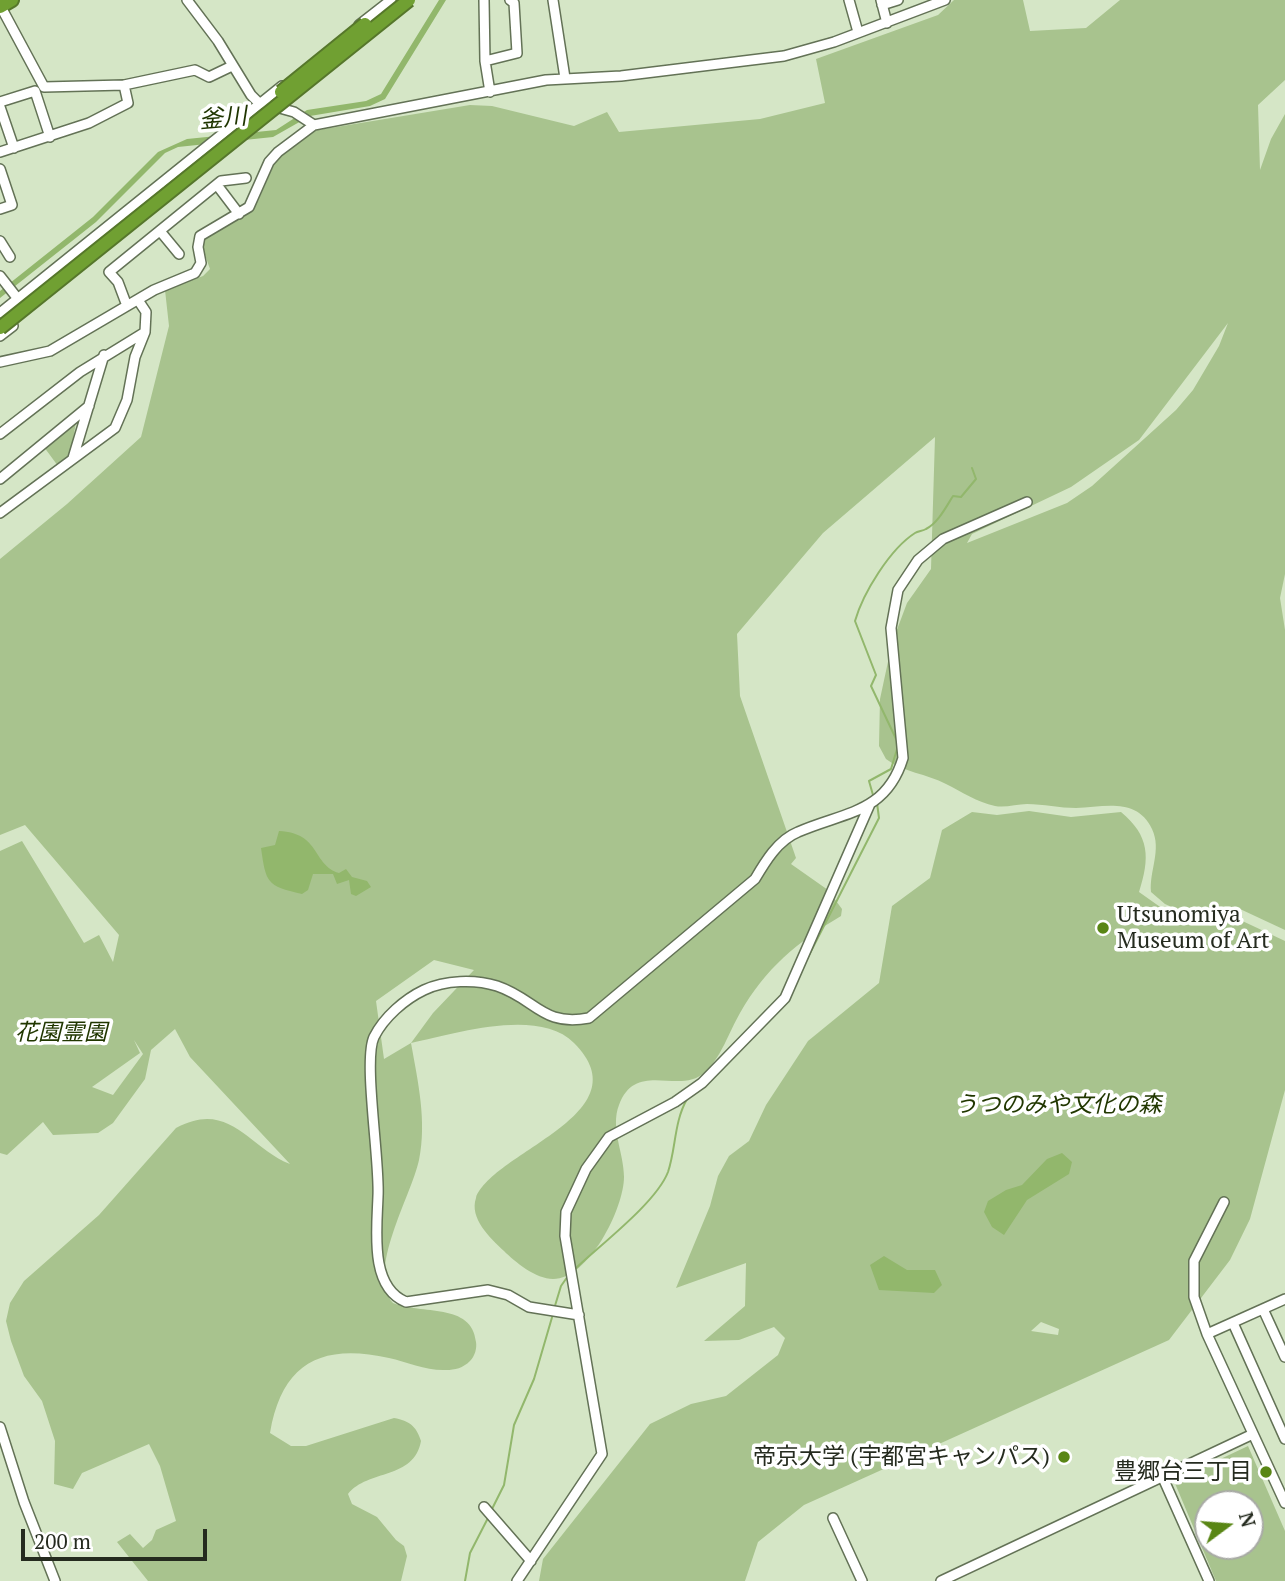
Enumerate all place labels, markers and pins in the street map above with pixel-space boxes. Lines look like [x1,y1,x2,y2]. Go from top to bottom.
place label: Utsunomiya Museum of Art [1117,901,1270,955]
marker: Utsunomiya Museum of Art [1095,920,1111,936]
place label: 帝京大学 (宇都宮キャンパス) [753,1443,1050,1471]
marker: 帝京大学 (宇都宮キャンパス) [1056,1449,1072,1465]
place label: 豊郷台三丁目 [1114,1458,1252,1486]
marker: 豊郷台三丁目 [1258,1464,1274,1480]

